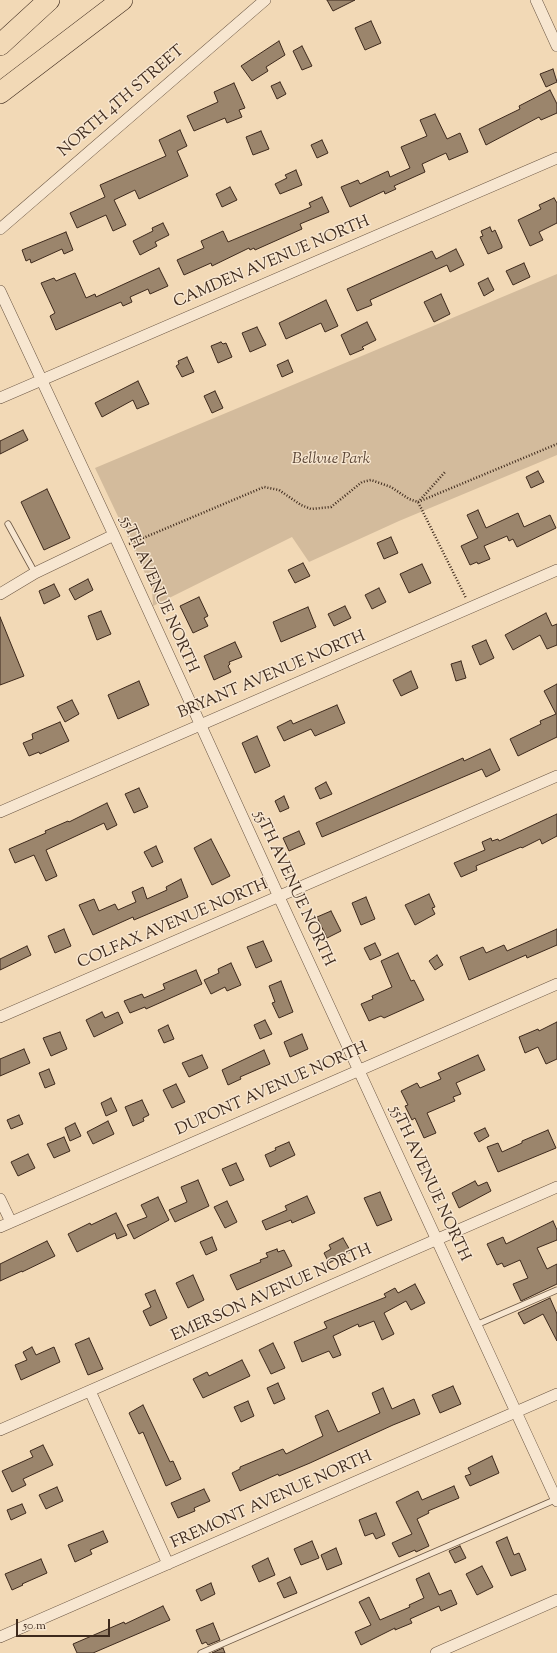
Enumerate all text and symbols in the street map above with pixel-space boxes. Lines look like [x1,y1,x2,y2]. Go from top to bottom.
street label: NORTH 4TH STREET [55,42,189,162]
street label: CAMDEN AVENUE NORTH [171,213,373,313]
park label: Bellvue Park [292,450,370,470]
street label: 55TH AVENUE NORTH [115,514,201,676]
street label: BRYANT AVENUE NORTH [175,628,369,724]
street label: 55TH AVENUE NORTH [248,808,338,970]
street label: COLFAX AVENUE NORTH [75,876,271,974]
street label: DUPONT AVENUE NORTH [173,1039,371,1141]
street label: 55TH AVENUE NORTH [384,1103,474,1265]
street label: EMERSON AVENUE NORTH [169,1241,375,1347]
street label: FREMONT AVENUE NORTH [169,1448,375,1554]
scale bar [18,1611,112,1637]
text: 50 m [23,1617,46,1635]

